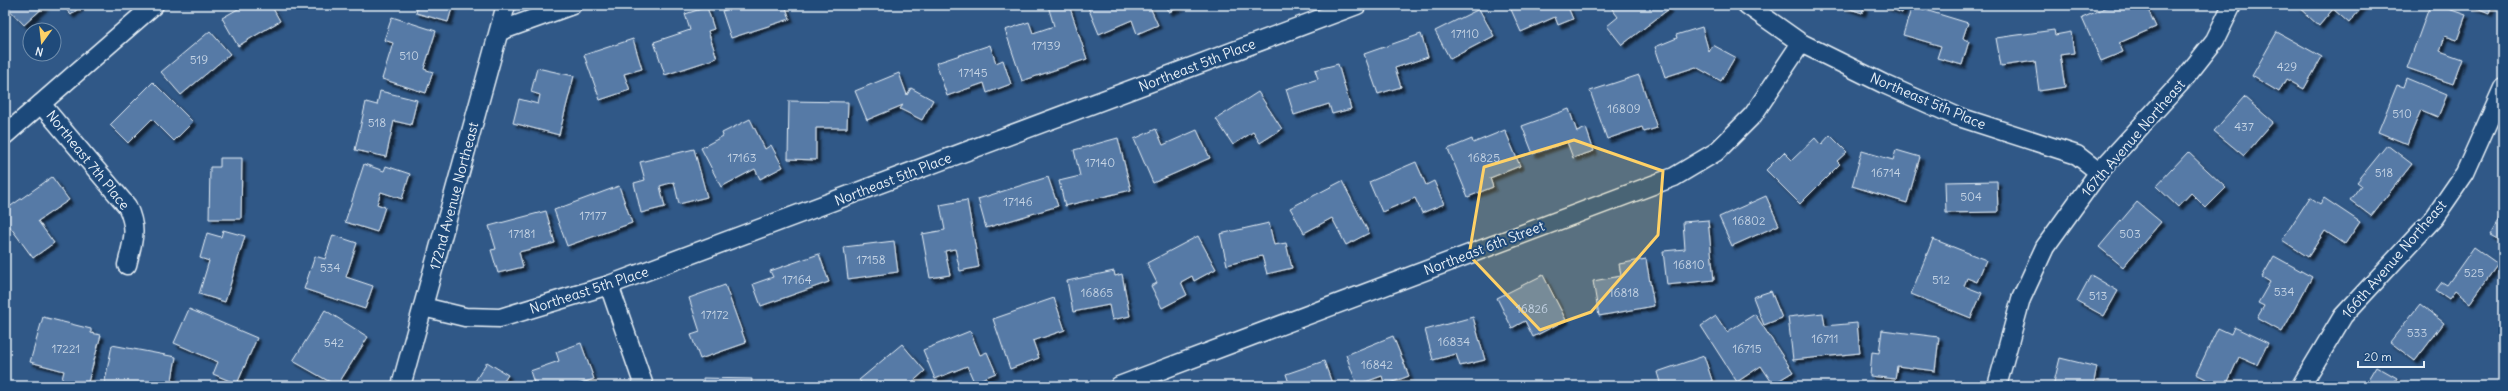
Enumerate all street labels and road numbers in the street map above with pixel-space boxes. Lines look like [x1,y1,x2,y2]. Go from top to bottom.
street label: Northeast 5th Place [1136,34,1258,96]
street label: Northeast 5th Place [1867,68,1989,134]
street label: 167th Avenue Northeast [2077,75,2189,200]
street label: Northeast 7th Place [42,107,134,213]
street label: 172nd Avenue Northeast [426,120,483,272]
street label: Northeast 5th Place [832,148,954,210]
street label: 166th Avenue Northeast [2338,196,2450,322]
street label: Northeast 6th Street [1421,217,1547,279]
street label: Northeast 5th Place [527,262,651,318]

